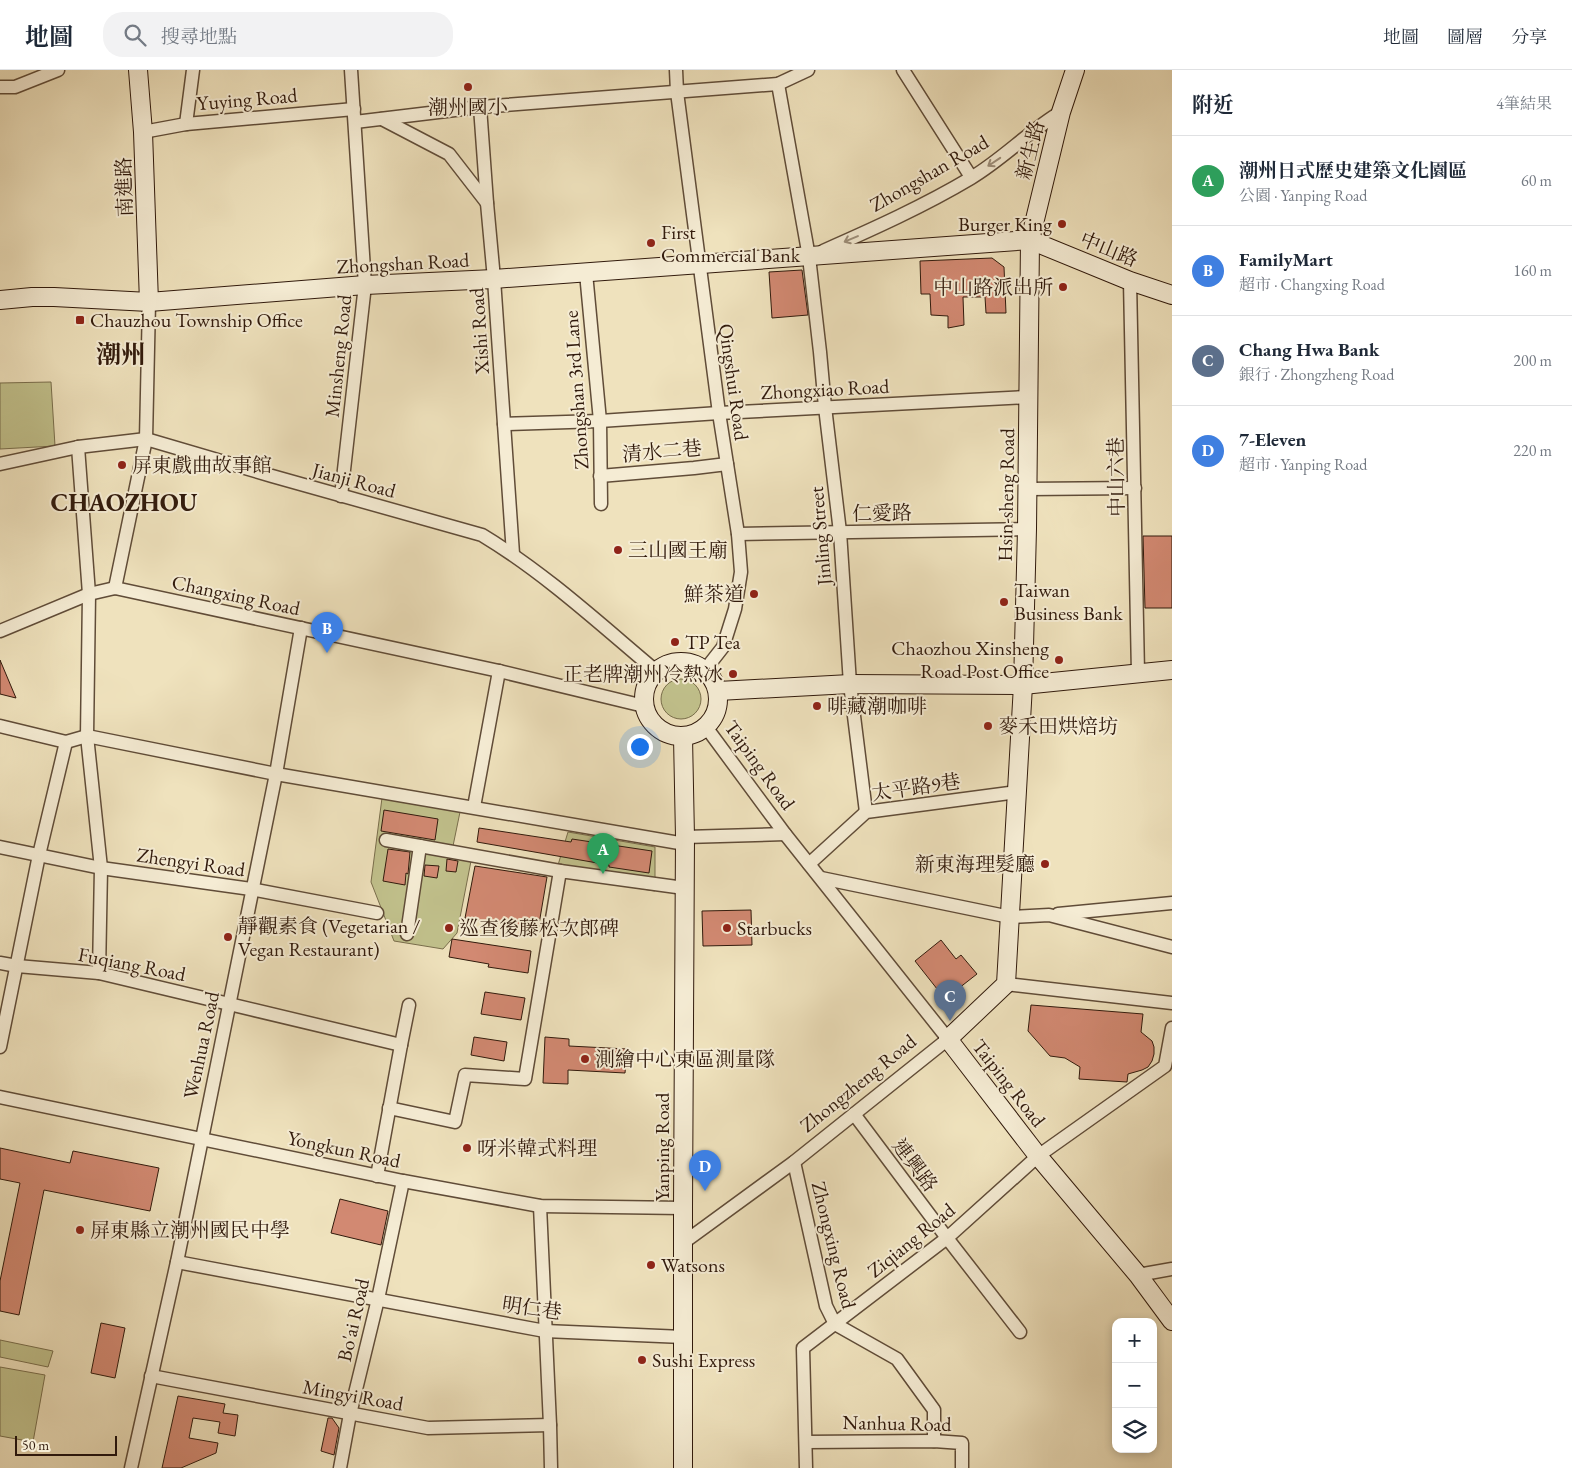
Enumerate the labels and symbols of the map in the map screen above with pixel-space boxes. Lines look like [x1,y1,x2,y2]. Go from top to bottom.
marker: 潮州國小 [462,81,474,93]
street label: Yuying Road [196,82,299,116]
place label: 潮州國小 [428,94,508,120]
street label: 新生路 [1010,118,1050,182]
street label: Zhongshan Road [865,128,994,217]
street label: 南進路 [110,157,138,217]
one-way arrow [987,157,1001,167]
place label: Burger King [958,211,1052,237]
marker: Burger King [1056,218,1068,230]
place label: First Commercial Bank [661,219,801,268]
street label: 中山路 [1076,226,1142,272]
one-way arrow [844,235,859,245]
marker: First Commercial Bank [645,237,657,249]
street label: Zhongshan Road [336,246,471,279]
place label: 中山路派出所 [933,274,1053,300]
marker: 中山路派出所 [1057,281,1069,293]
street label: Xishi Road [463,286,495,376]
street label: Minsheng Road [319,293,357,419]
place label: Chauzhou Township Office [90,307,303,333]
street label: Zhongshan 3rd Lane [557,309,595,470]
marker: Chauzhou Township Office [74,314,86,326]
street label: Qingshui Road [713,322,755,443]
district label: 潮州 [96,338,146,370]
street label: Zhongxiao Road [760,373,891,405]
street label: Hsin-sheng Road [992,427,1020,562]
street label: 清水二巷 [621,435,703,467]
street label: 中山六巷 [1102,437,1130,517]
place label: 屏東戲曲故事館 [132,452,272,478]
street label: Jianji Road [307,456,400,504]
marker: 屏東戲曲故事館 [116,459,128,471]
street label: Jinling Street [803,485,837,589]
district label: CHAOZHOU [51,486,198,518]
street label: 仁愛路 [852,499,912,527]
place label: 三山國王廟 [628,537,728,563]
marker: 三山國王廟 [612,544,624,556]
street label: Changxing Road [170,569,303,621]
place label: Taiwan Business Bank [1014,577,1123,626]
place label: 鮮茶道 [684,581,744,607]
marker: 鮮茶道 [748,588,760,600]
marker: Taiwan Business Bank [998,596,1010,608]
pin: B [311,612,343,653]
place label: TP Tea [685,629,741,655]
place label: Chaozhou Xinsheng Road Post Office [891,635,1049,684]
marker: TP Tea [669,636,681,648]
marker: Chaozhou Xinsheng Road Post Office [1053,654,1065,666]
place label: 正老牌潮州冷熱冰 [563,661,723,687]
marker: 正老牌潮州冷熱冰 [727,668,739,680]
place label: 啡藏潮咖啡 [827,693,927,719]
marker: 啡藏潮咖啡 [811,700,823,712]
place label: 麥禾田烘焙坊 [998,713,1118,739]
street label: Taiping Road [719,715,802,816]
marker: 麥禾田烘焙坊 [982,720,994,732]
your location [627,734,653,760]
street label: 太平路9巷 [870,768,962,806]
pin: A [587,833,619,874]
street label: Zhengyi Road [135,842,248,883]
place label: 新東海理髮廳 [915,851,1035,877]
marker: 新東海理髮廳 [1039,858,1051,870]
place label: 靜觀素食 (Vegetarian / Vegan Restaurant) [238,913,420,962]
place label: 巡查後藤松次郎碑 [459,915,619,941]
place label: Starbucks [737,915,812,941]
marker: 巡查後藤松次郎碑 [443,922,455,934]
marker: Starbucks [721,922,733,934]
marker: 靜觀素食 (Vegetarian / Vegan Restaurant) [222,931,234,943]
street label: Fuqiang Road [76,941,189,987]
pin: C [934,980,966,1021]
street label: Wenhua Road [177,988,225,1101]
street label: Zhongzheng Road [795,1028,922,1138]
street label: Taiping Road [967,1034,1052,1133]
place label: 測繪中心東區測量隊 [595,1046,775,1072]
marker: 測繪中心東區測量隊 [579,1053,591,1065]
street label: Yanping Road [649,1092,675,1201]
street label: Yongkun Road [285,1124,404,1174]
street label: 連興路 [887,1133,943,1197]
place label: 呀米韓式料理 [477,1135,597,1161]
marker: 呀米韓式料理 [461,1142,473,1154]
pin: D [689,1150,721,1191]
street label: Zhongxing Road [806,1179,863,1312]
street label: Ziqiang Road [862,1196,961,1283]
place label: 屏東縣立潮州國民中學 [90,1217,290,1243]
marker: 屏東縣立潮州國民中學 [74,1224,86,1236]
place label: Watsons [661,1252,725,1278]
marker: Watsons [645,1259,657,1271]
street label: Bo'ai Road [331,1275,375,1364]
street label: 明仁巷 [500,1291,564,1325]
place label: Sushi Express [652,1347,755,1373]
marker: Sushi Express [636,1354,648,1366]
street label: Mingyi Road [301,1373,406,1417]
street label: Nanhua Road [842,1409,953,1437]
scale bar [15,1433,118,1456]

